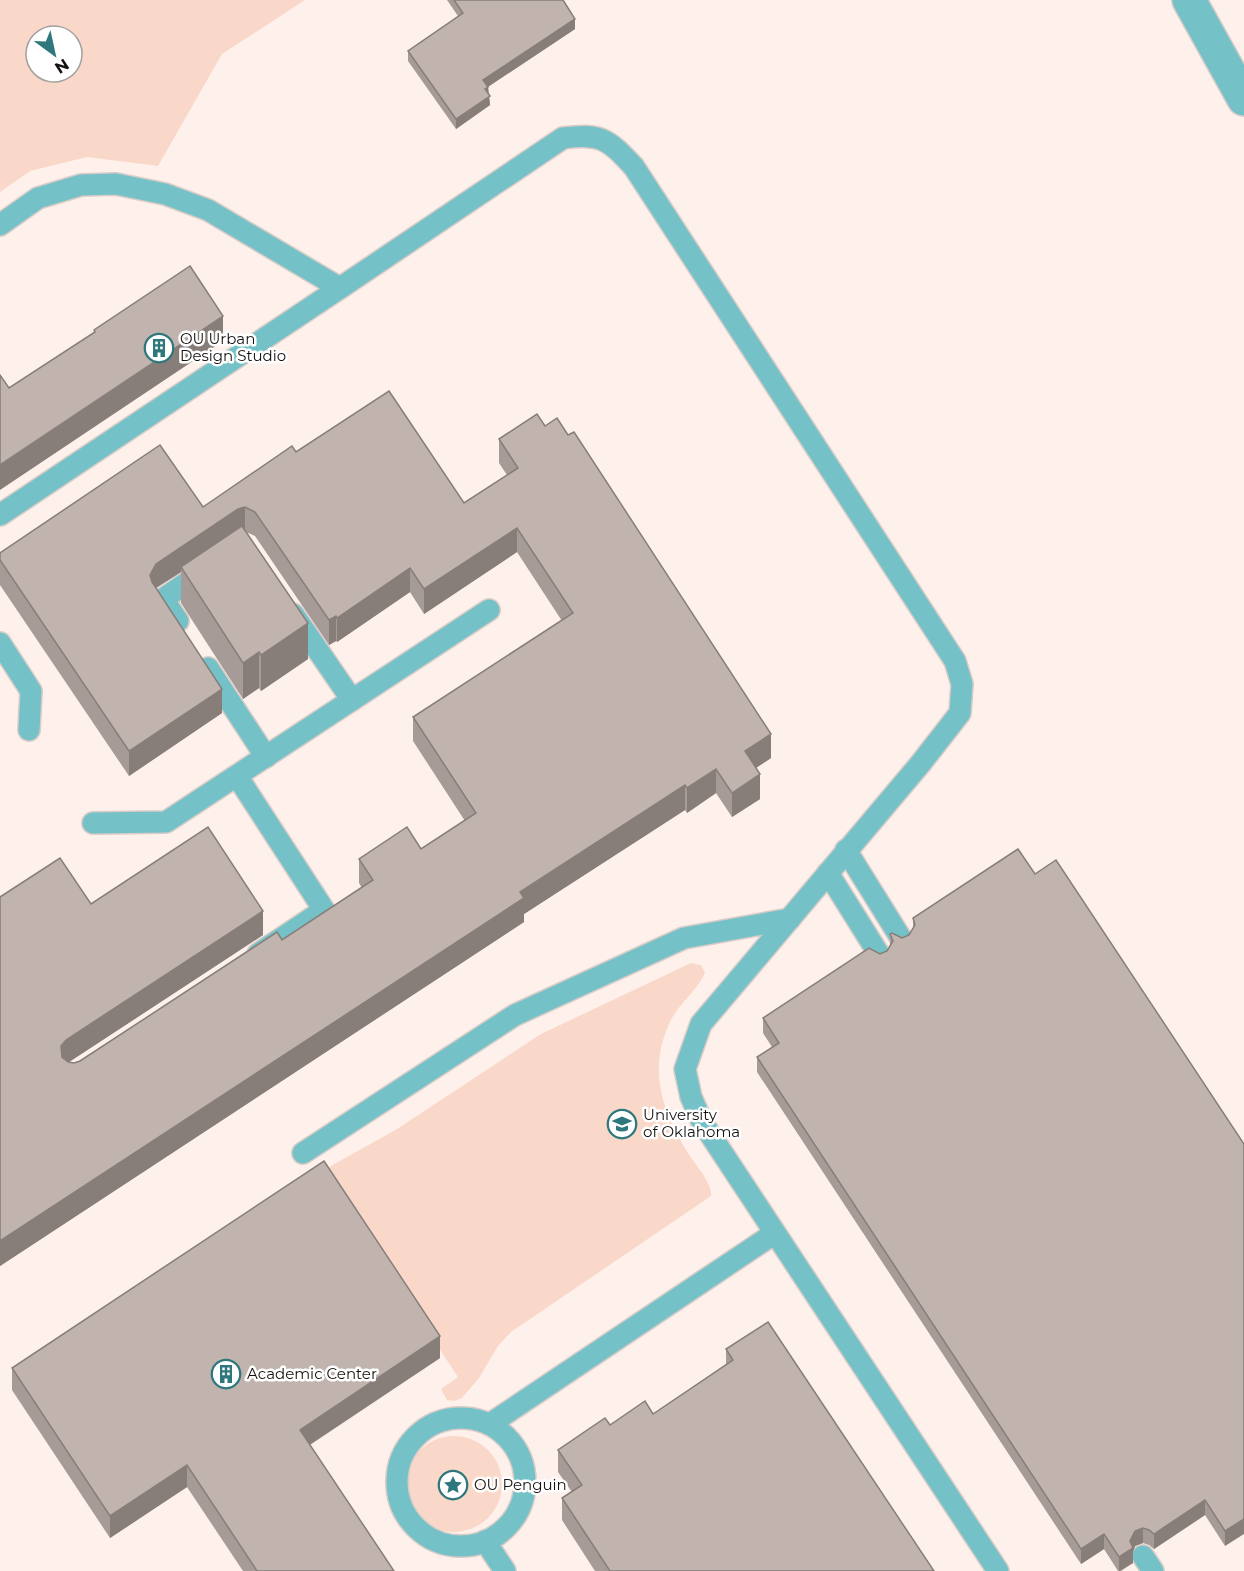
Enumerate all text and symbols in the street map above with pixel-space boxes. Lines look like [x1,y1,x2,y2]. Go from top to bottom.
north arrow [24,24,84,84]
text: N [51,55,72,78]
place label: OU Urban Design Studio [180,329,286,365]
building icon: OU Urban Design Studio [143,332,175,364]
place label: University of Oklahoma [643,1105,740,1141]
school or university icon: University of Oklahoma [606,1108,638,1140]
building icon: Academic Center [210,1358,242,1390]
place label: Academic Center [247,1364,377,1383]
place icon: OU Penguin [437,1469,469,1501]
place label: OU Penguin [474,1475,567,1494]

